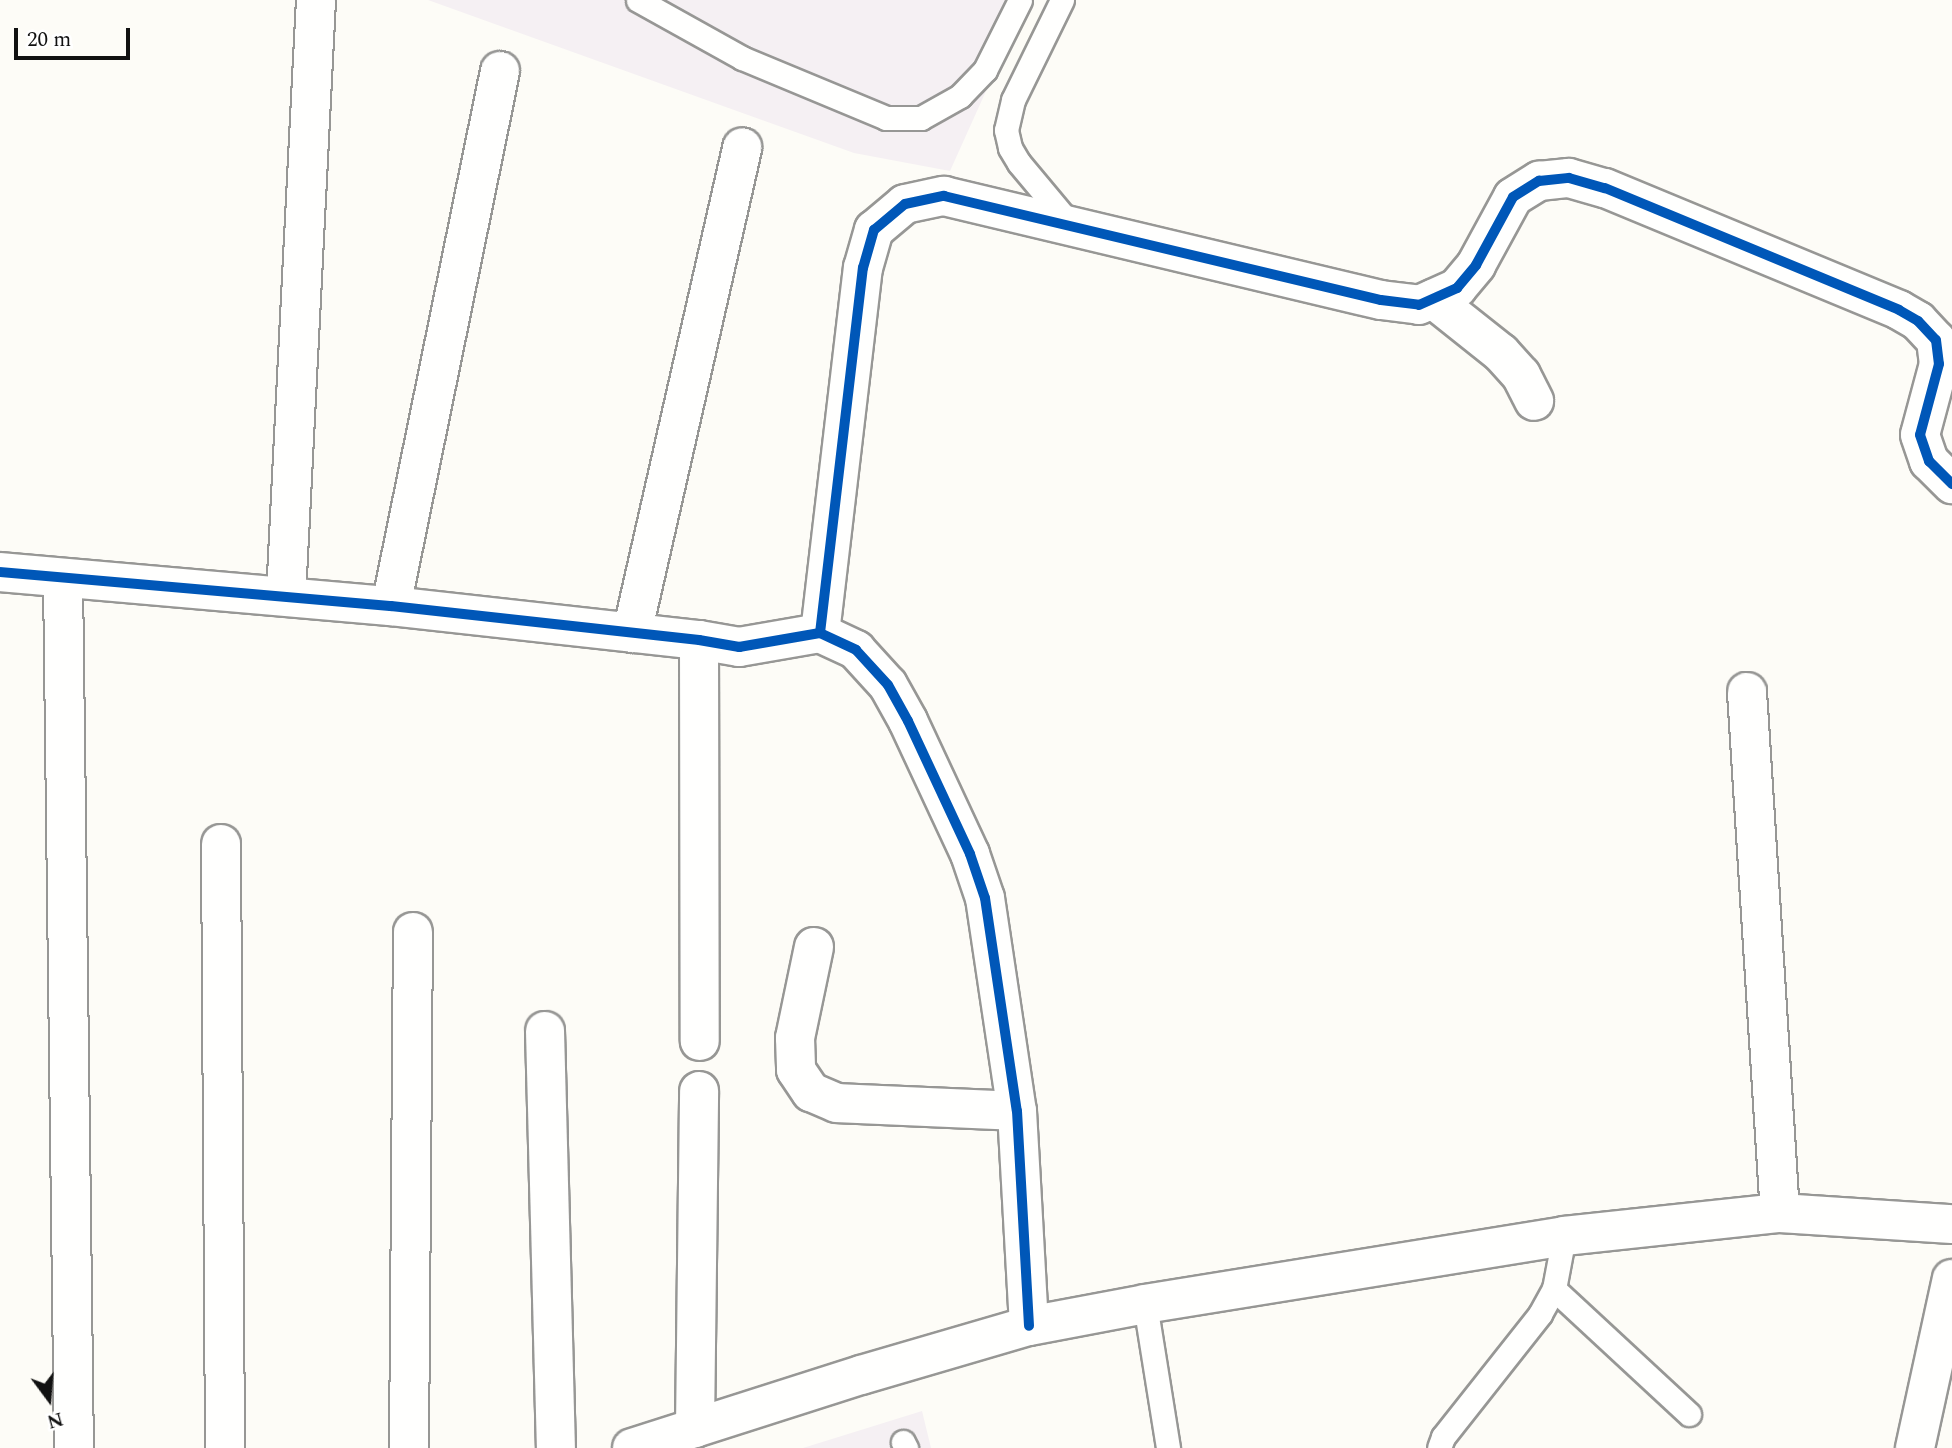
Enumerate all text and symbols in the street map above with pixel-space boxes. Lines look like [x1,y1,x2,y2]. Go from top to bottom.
scale bar [18,14,133,58]
text: 20 m [27,24,71,56]
north arrow [14,1364,84,1434]
text: N [43,1404,66,1436]

